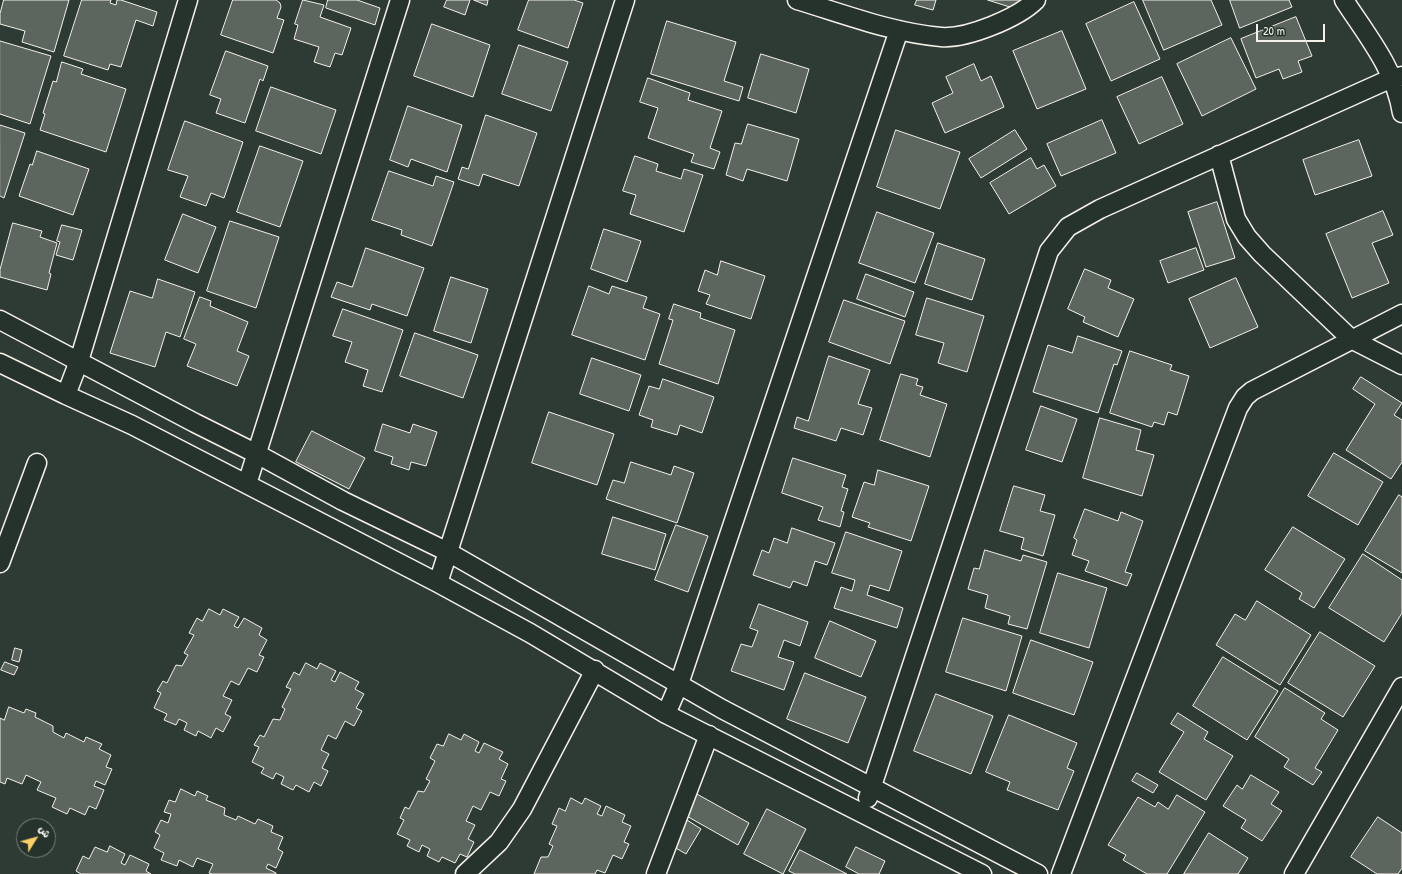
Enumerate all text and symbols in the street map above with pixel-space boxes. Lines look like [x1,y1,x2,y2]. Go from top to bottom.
scale bar [1258,16,1327,42]
text: 20 m [1263,22,1285,39]
north arrow [16,818,56,858]
text: ش [36,822,54,840]

